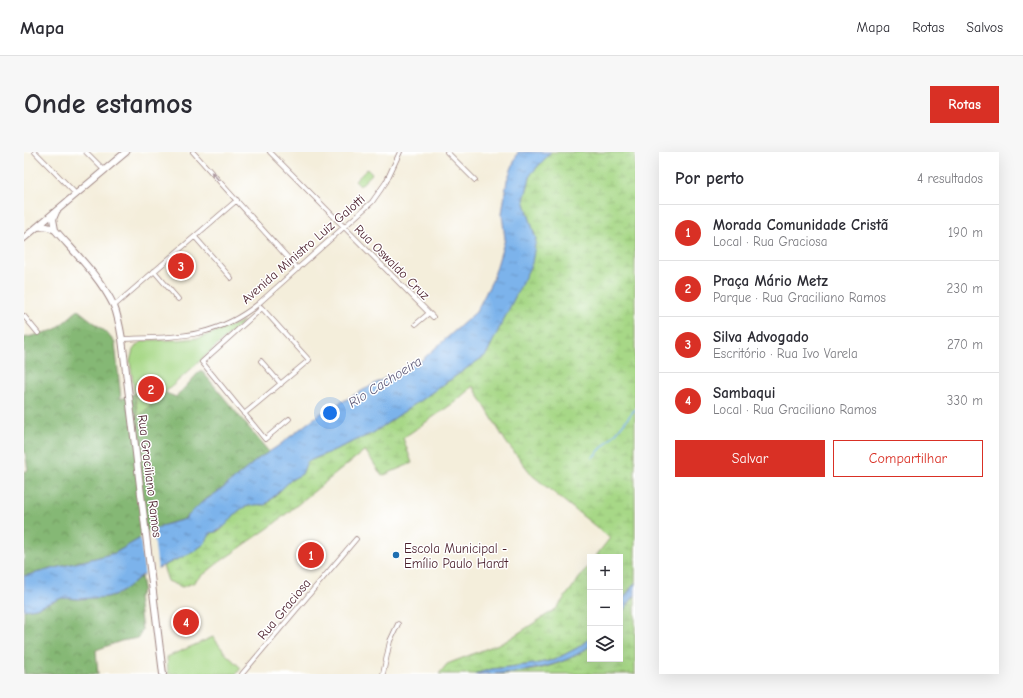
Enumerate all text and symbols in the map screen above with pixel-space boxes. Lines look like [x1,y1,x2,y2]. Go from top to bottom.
text: Mapa [20,17,65,39]
text: Mapa [857,19,890,36]
text: Rotas [912,19,944,36]
text: Salvos [966,19,1003,36]
button: Rotas [930,86,999,123]
text: Onde estamos [24,88,192,120]
text: Por perto [675,169,744,188]
one-way arrow [210,171,220,181]
text: 4 resultados [917,171,983,186]
street label: Avenida Ministro Luiz Galotti [238,191,368,307]
text: Morada Comunidade Cristã [713,216,888,234]
street label: Rua Oswaldo Cruz [351,221,433,303]
text: 1 [685,225,691,240]
text: 190 m [948,225,983,240]
text: Local · Rua Graciosa [713,234,827,249]
pin: 3 [168,251,194,281]
text: Praça Mário Metz [713,272,828,290]
text: 2 [685,281,691,296]
text: 230 m [947,281,983,296]
text: Parque · Rua Graciliano Ramos [713,290,886,305]
text: Silva Advogado [713,328,809,346]
text: 3 [685,337,691,352]
text: 270 m [947,337,983,352]
text: Escritório · Rua Ivo Varela [713,346,858,361]
water label: Rio Cachoeira [345,353,425,411]
pin: 2 [138,374,164,404]
text: Sambaqui [713,384,775,402]
text: 4 [685,393,691,408]
text: 330 m [947,393,983,408]
text: Local · Rua Graciliano Ramos [713,402,877,417]
your location [320,403,340,423]
street label: Rua Graciliano Ramos [135,414,165,538]
button: Salvar [675,440,825,477]
button: Compartilhar [833,440,983,477]
pin: 1 [298,540,324,570]
place label: Escola Municipal - Emílio Paulo Hardt [404,541,509,571]
marker: Escola Municipal - Emílio Paulo Hardt [391,550,401,560]
map controls [587,554,623,662]
button: + [587,554,623,590]
street label: Rua Graciosa [254,576,314,642]
button: − [587,590,623,626]
pin: 4 [173,607,199,637]
button: layers [587,626,623,662]

